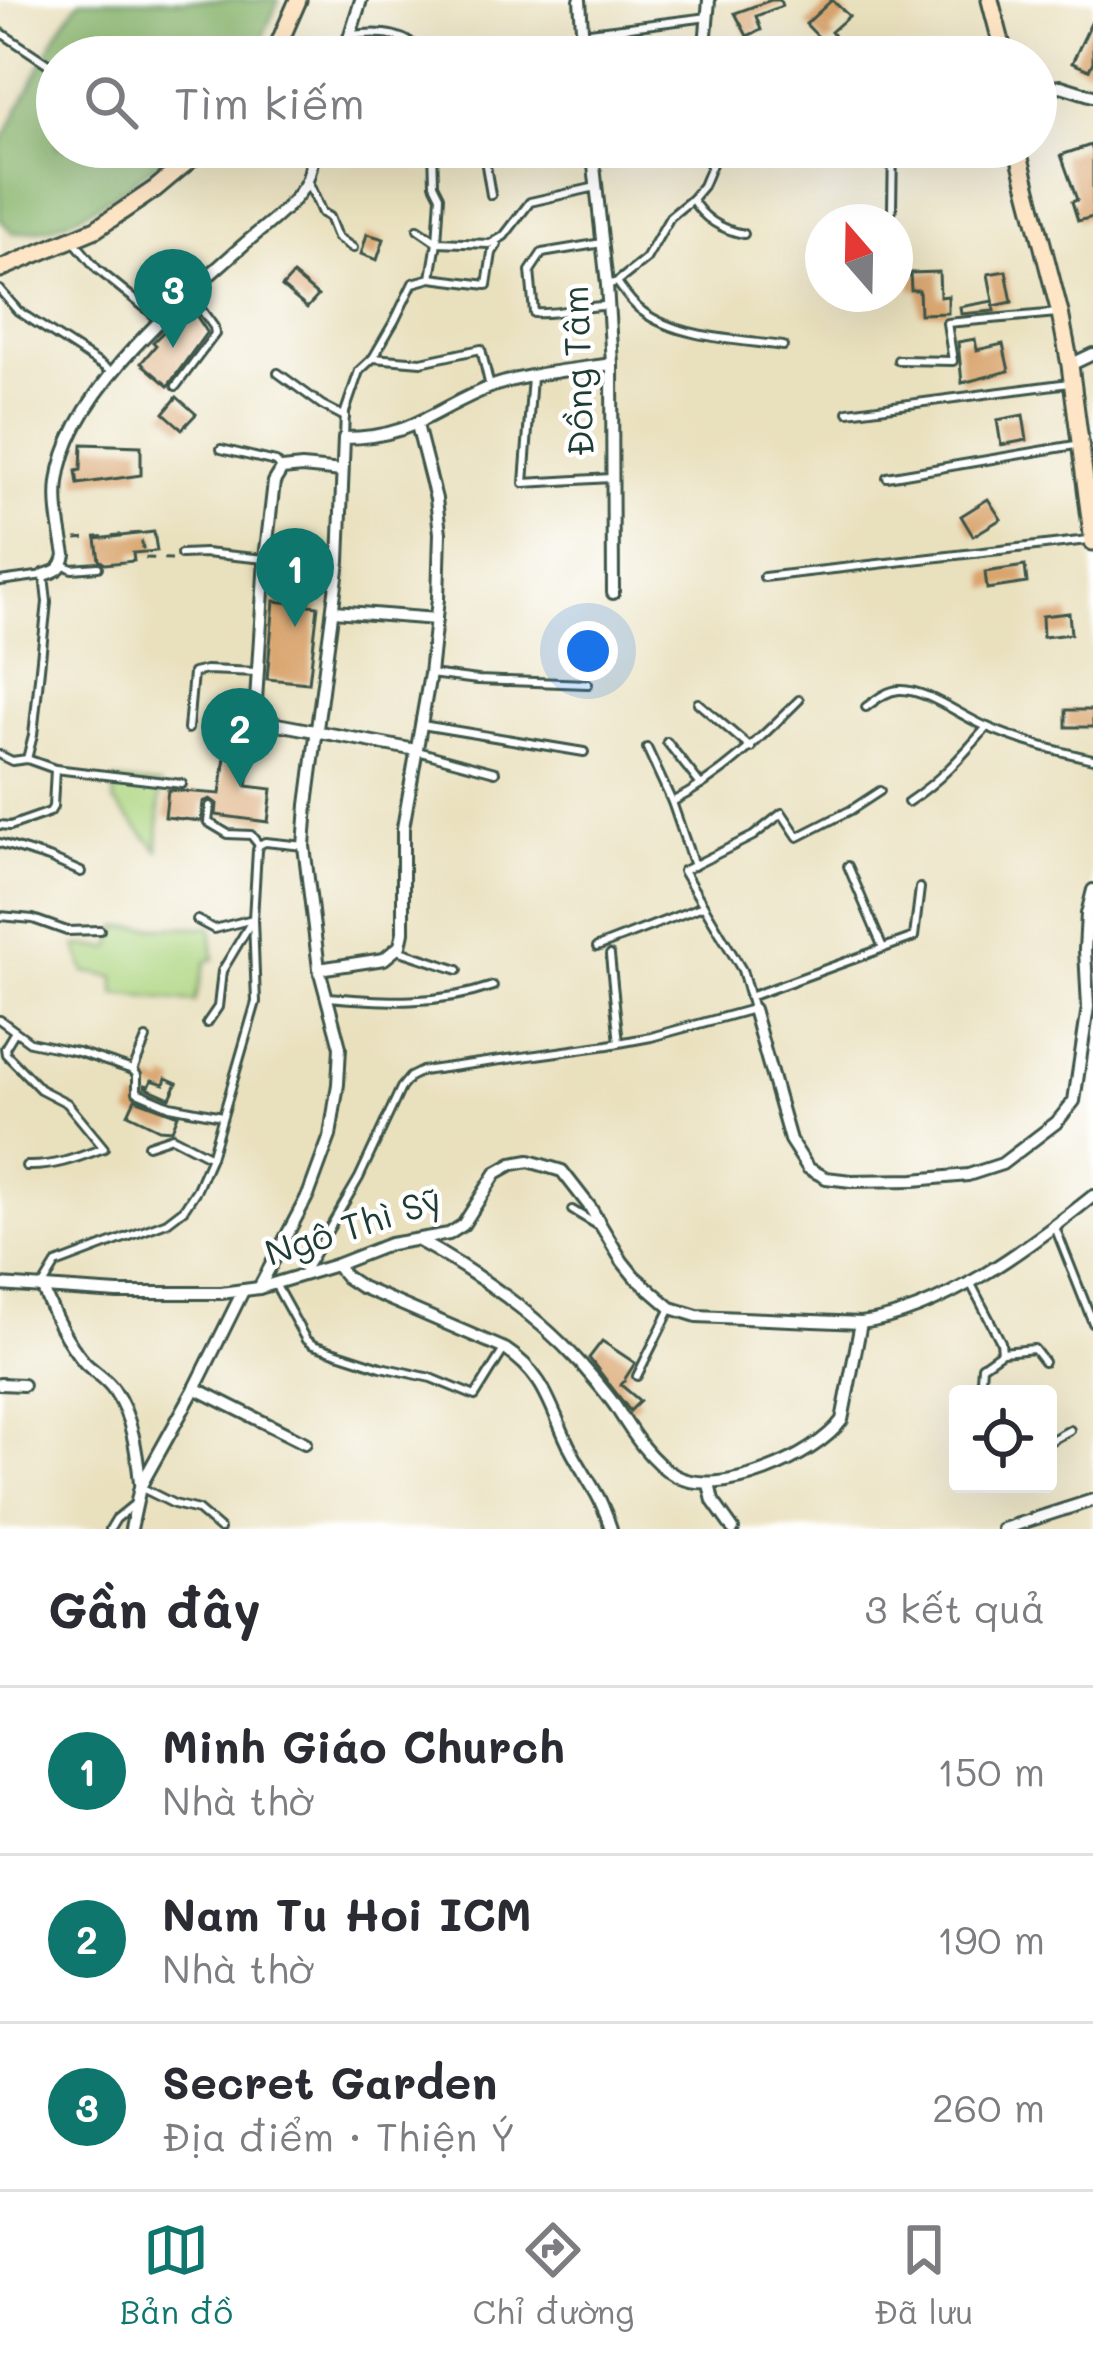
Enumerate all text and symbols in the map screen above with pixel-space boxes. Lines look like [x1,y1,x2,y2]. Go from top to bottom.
search box [36,36,1057,168]
icon: search [78,69,144,135]
text: Tìm kiếm [174,73,365,131]
north arrow [805,204,913,312]
pin: 3 [134,249,212,348]
street label: Đồng Tâm [550,285,603,457]
pin: 1 [256,528,334,627]
your location [558,621,618,681]
pin: 2 [201,688,279,787]
street label: Ngô Thì Sỹ [258,1174,447,1276]
map controls [949,1385,1057,1493]
button: locate [949,1385,1057,1493]
text: Gần đây [48,1574,261,1641]
text: 3 kết quả [865,1582,1045,1633]
text: Minh Giáo Church [162,1716,565,1774]
text: 1 [78,1745,96,1796]
text: 150 m [937,1745,1045,1796]
text: Nhà thờ [162,1774,312,1825]
text: Nam Tu Hoi ICM [162,1884,532,1942]
text: 2 [76,1913,98,1964]
text: 190 m [937,1913,1045,1964]
text: Nhà thờ [162,1942,312,1993]
text: Secret Garden [162,2052,497,2110]
text: 3 [75,2081,99,2132]
text: 260 m [932,2081,1045,2132]
text: Địa điểm · Thiện Ý [162,2110,516,2161]
tab: Bản đồ [120,2217,233,2332]
tab: Chỉ đường [472,2217,634,2332]
tab: Đã lưu [874,2217,973,2332]

